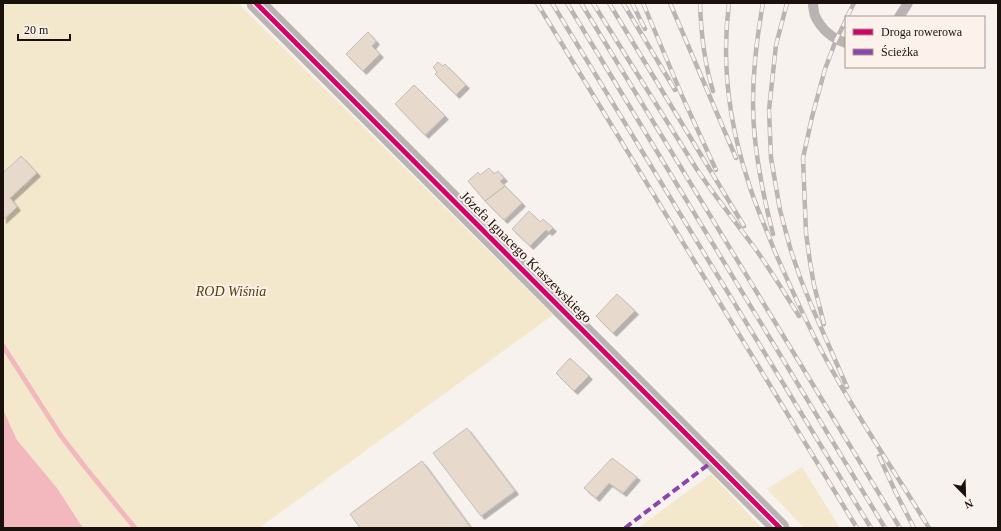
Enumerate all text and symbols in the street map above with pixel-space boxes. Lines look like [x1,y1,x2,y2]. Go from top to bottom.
scale bar [18,16,70,42]
legend [845,16,985,68]
text: 20 m [24,23,49,37]
text: Droga rowerowa [881,25,963,39]
text: Ścieżka [881,45,919,59]
street label: Józefa Ignacego Kraszewskiego [457,188,595,326]
park label: ROD Wiśnia [195,284,266,299]
north arrow [945,475,985,515]
text: N [963,497,975,511]

